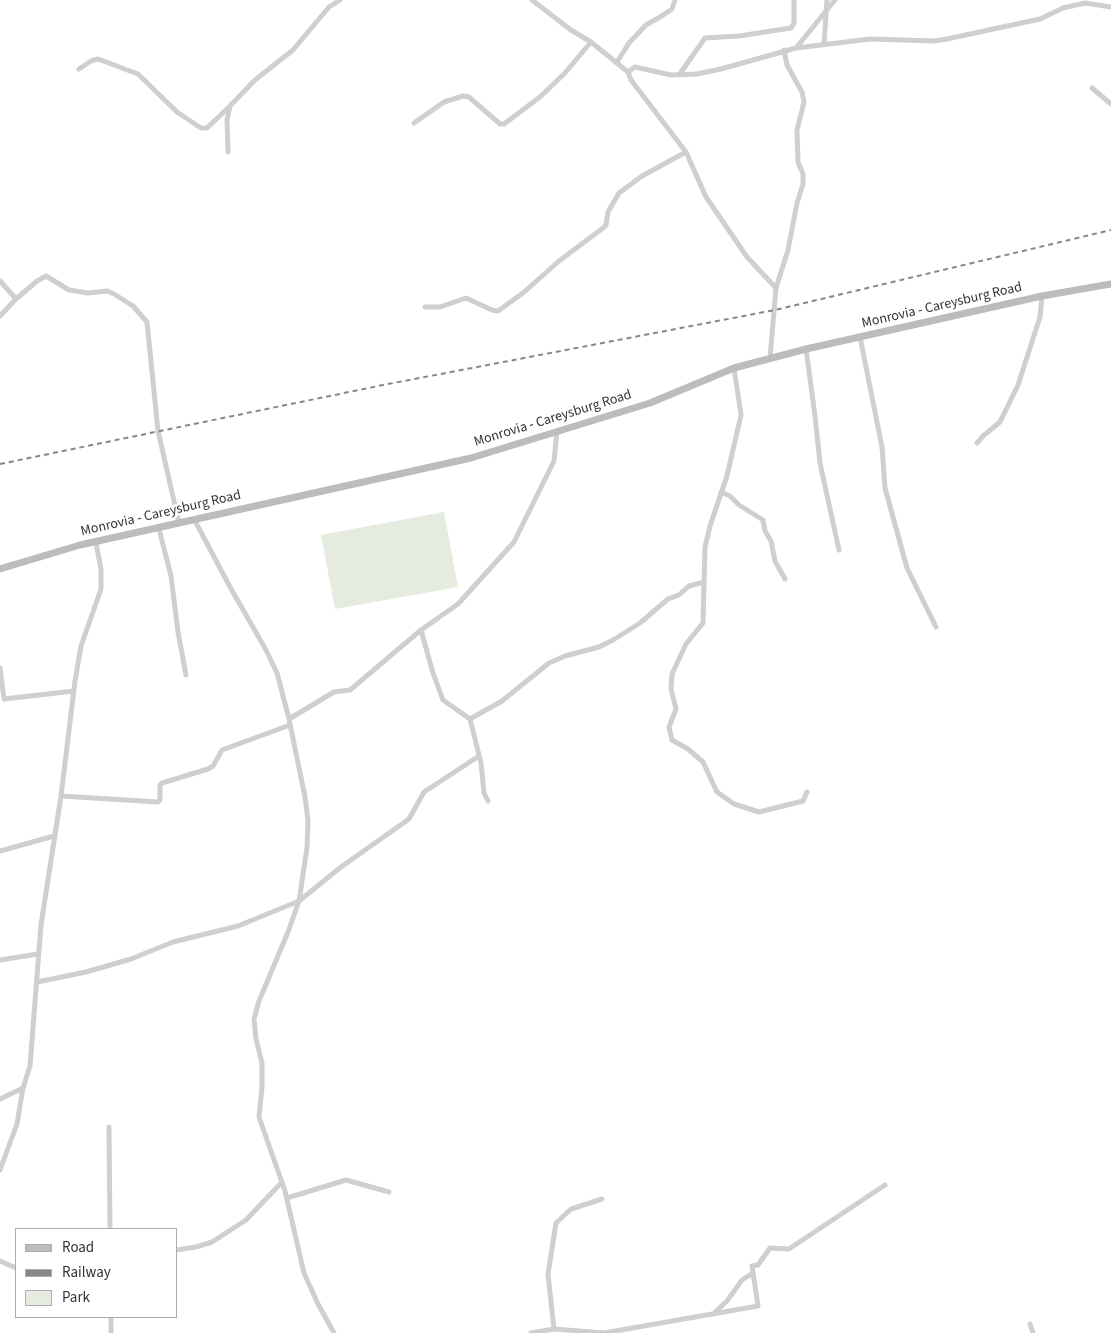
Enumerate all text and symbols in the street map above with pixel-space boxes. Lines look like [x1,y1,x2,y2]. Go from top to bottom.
street label: Monrovia - Careysburg Road [860,279,1024,333]
street label: Monrovia - Careysburg Road [472,387,634,451]
street label: Monrovia - Careysburg Road [79,487,243,541]
legend [15,1228,178,1318]
text: Road [62,1237,94,1258]
text: Railway [62,1262,111,1283]
text: Park [62,1287,90,1308]

